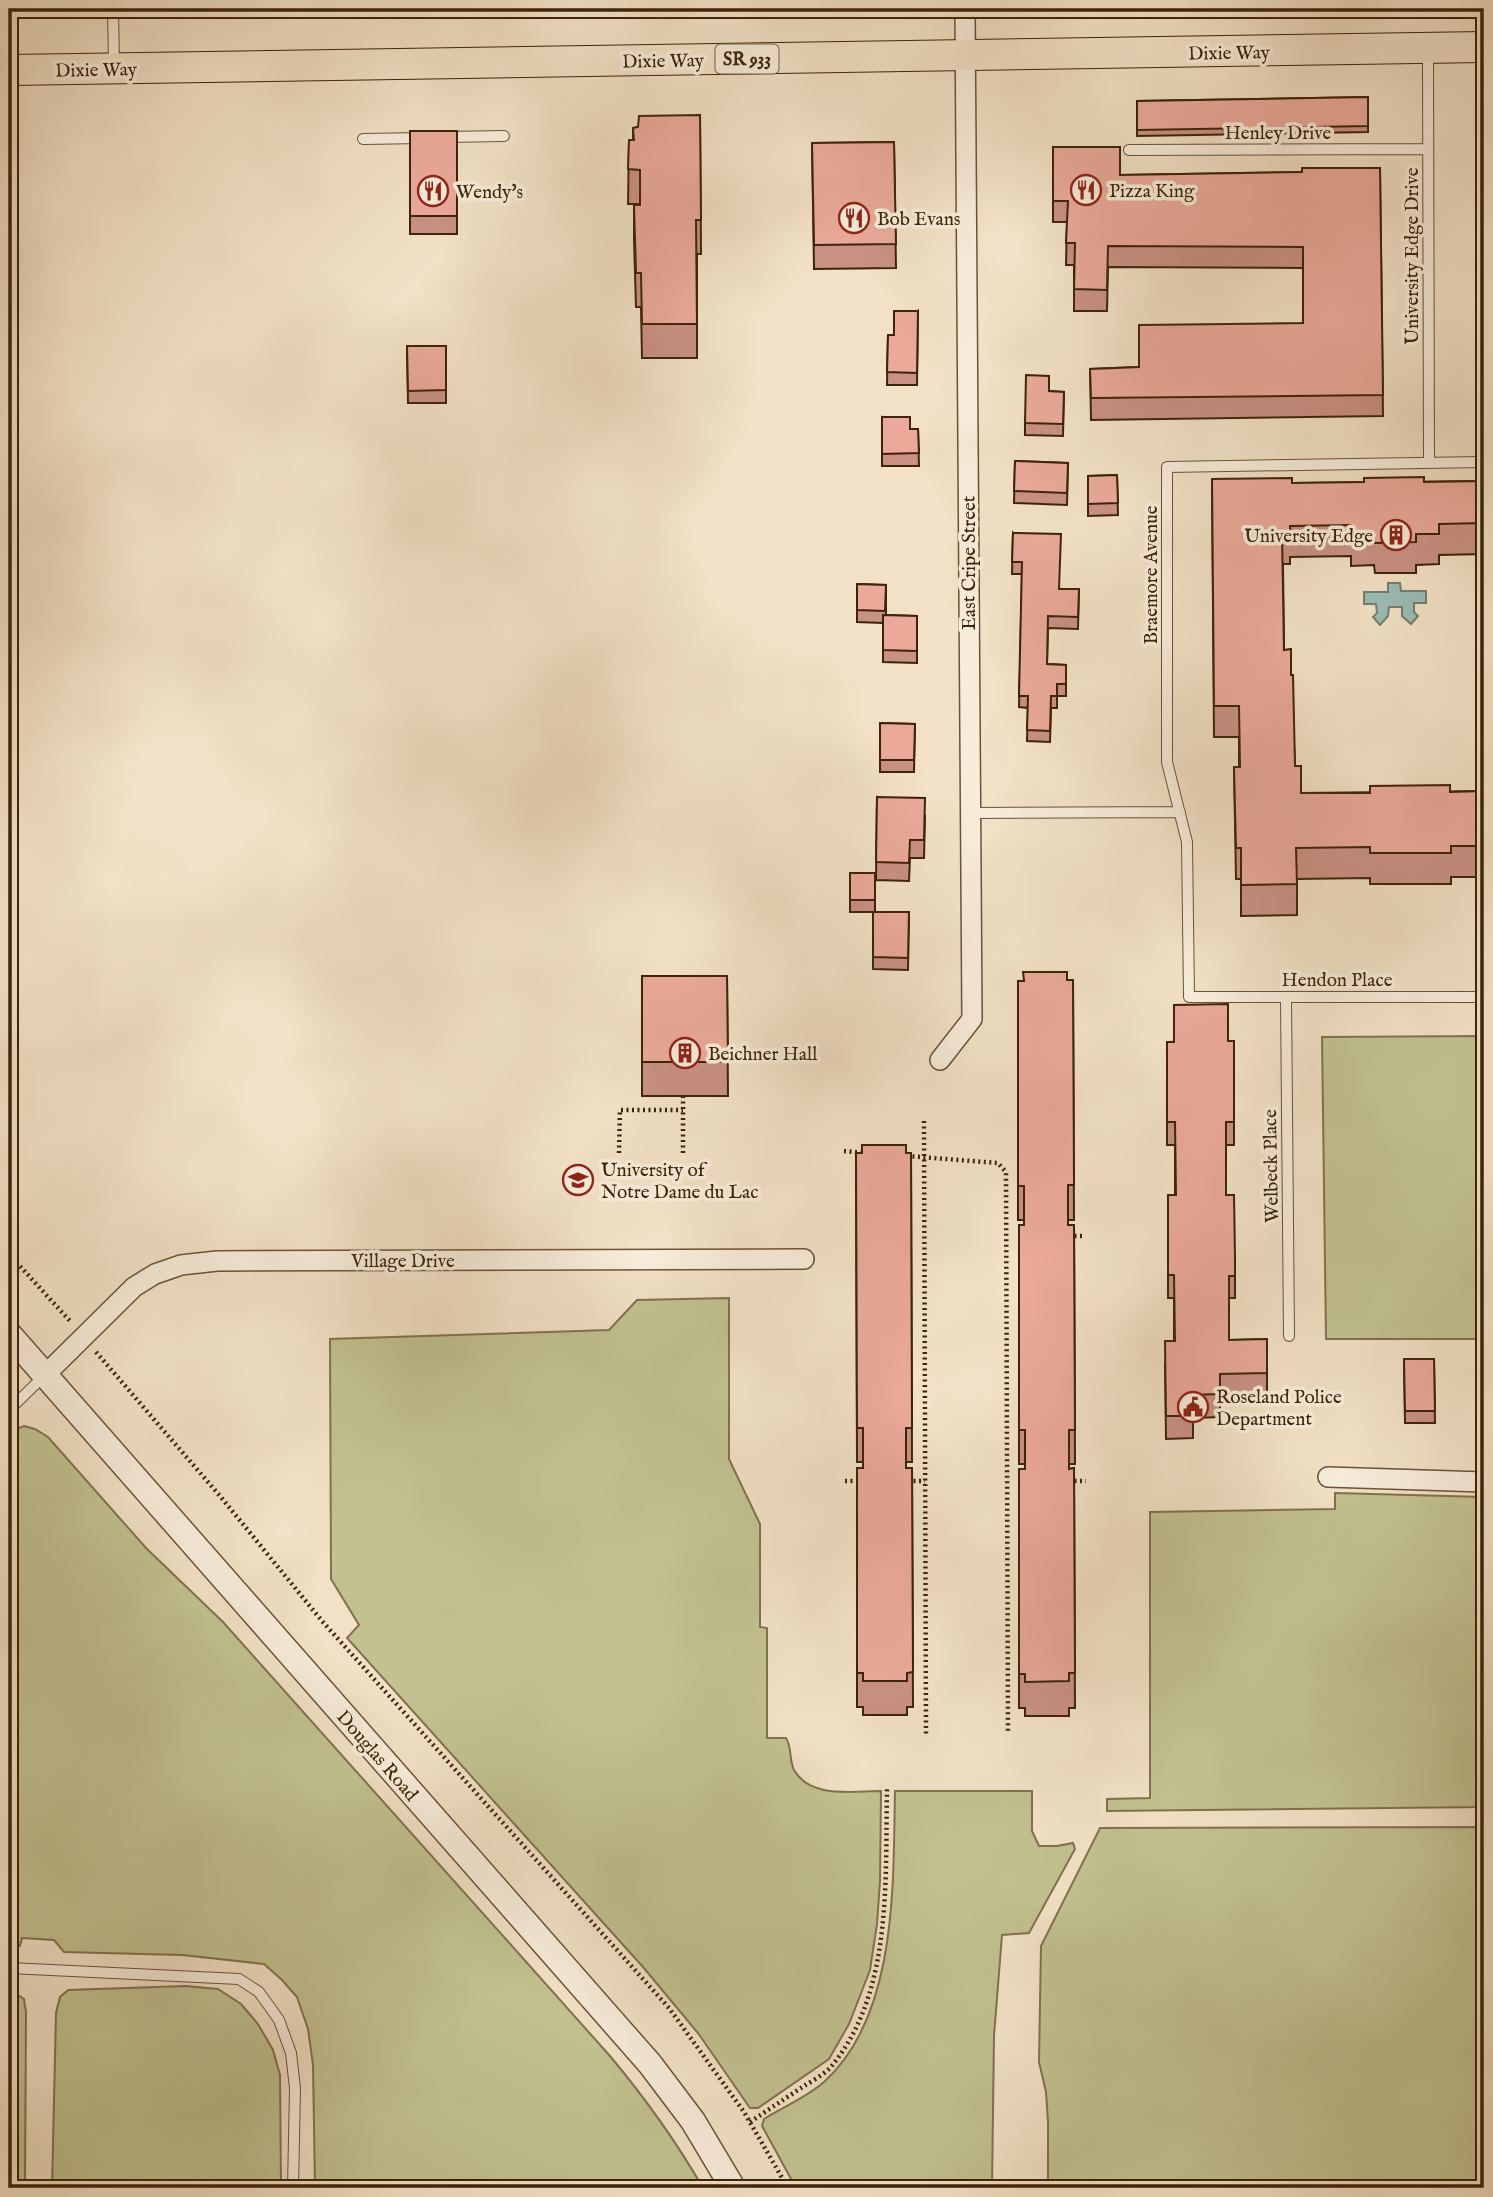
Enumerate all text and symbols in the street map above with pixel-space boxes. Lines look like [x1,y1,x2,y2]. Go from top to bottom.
street label: Dixie Way [1188,41,1271,67]
road number: SR 933 [716,44,778,74]
street label: Dixie Way [622,49,705,75]
street label: Dixie Way [55,58,138,84]
street label: Henley Drive [1225,122,1332,146]
street label: University Edge Drive [1401,167,1425,345]
restaurant icon: Pizza King [1069,173,1103,207]
restaurant icon: Wendy's [416,174,450,208]
place label: Pizza King [1109,180,1195,204]
place label: Wendy's [456,181,523,205]
restaurant icon: Bob Evans [837,201,871,235]
place label: Bob Evans [877,208,961,232]
street label: East Cripe Street [958,495,982,630]
street label: Braemore Avenue [1140,505,1164,645]
building icon: University Edge [1379,518,1413,552]
place label: University Edge [1244,525,1373,549]
street label: Hendon Place [1282,969,1393,993]
building icon: Beichner Hall [668,1036,702,1070]
place label: Beichner Hall [708,1043,818,1067]
street label: Welbeck Place [1259,1109,1285,1223]
place label: University of Notre Dame du Lac [601,1159,758,1205]
school or university icon: University of Notre Dame du Lac [561,1163,595,1197]
street label: Village Drive [350,1250,455,1274]
place label: Roseland Police Department [1216,1386,1342,1432]
public building icon: Roseland Police Department [1176,1390,1210,1424]
street label: Douglas Road [330,1706,423,1807]

